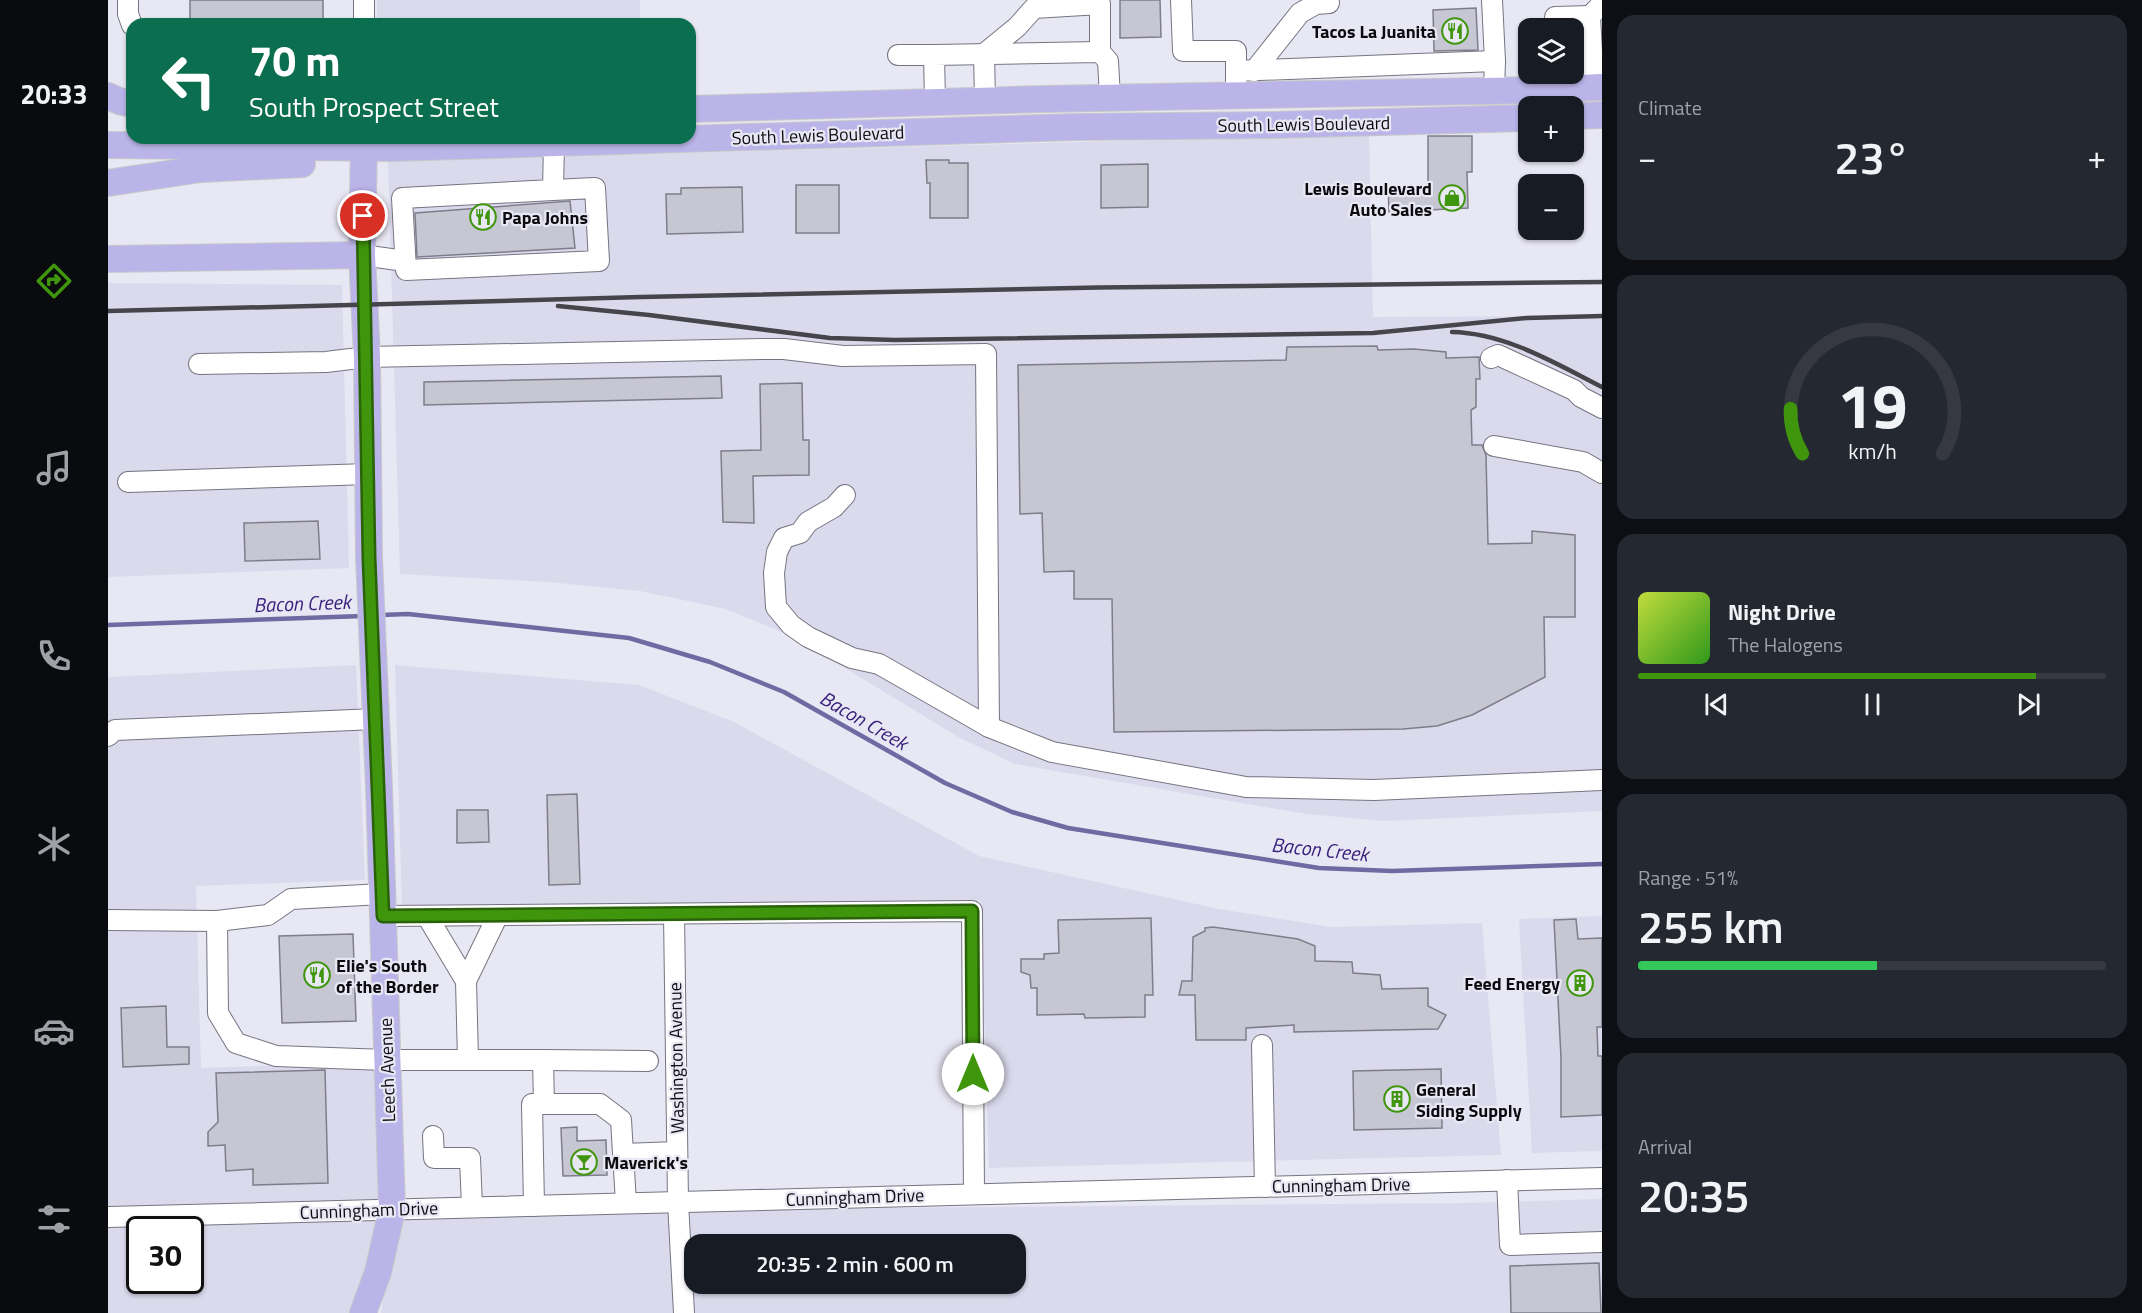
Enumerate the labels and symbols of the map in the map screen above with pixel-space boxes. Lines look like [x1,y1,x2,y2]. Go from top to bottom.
restaurant icon: Tacos La Juanita [1440,16,1470,46]
place label: Tacos La Juanita [1312,18,1436,45]
street label: South Lewis Boulevard [1217,109,1391,139]
street label: South Lewis Boulevard [731,118,905,152]
place label: Lewis Boulevard Auto Sales [1304,175,1432,223]
shop icon: Lewis Boulevard Auto Sales [1437,183,1467,213]
pin [337,190,388,241]
restaurant icon: Papa Johns [468,202,498,232]
place label: Papa Johns [502,204,588,231]
water label: Bacon Creek [253,586,353,620]
water label: Bacon Creek [814,682,916,759]
water label: Bacon Creek [1270,829,1372,870]
place label: Elie's South of the Border [336,952,439,1000]
restaurant icon: Elie's South of the Border [302,960,332,990]
building icon: Feed Energy [1565,968,1595,998]
place label: Feed Energy [1464,970,1560,997]
street label: Washington Avenue [661,982,691,1134]
street label: Leech Avenue [372,1017,402,1123]
position arrow [941,1042,1005,1106]
place label: General Siding Supply [1416,1076,1522,1124]
building icon: General Siding Supply [1382,1084,1412,1114]
bar icon: Maverick's [569,1147,599,1177]
place label: Maverick's [604,1149,688,1176]
street label: Cunningham Drive [1272,1170,1410,1200]
street label: Cunningham Drive [785,1181,925,1213]
street label: Cunningham Drive [299,1194,439,1226]
speed limit sign: 30 [126,1216,204,1294]

